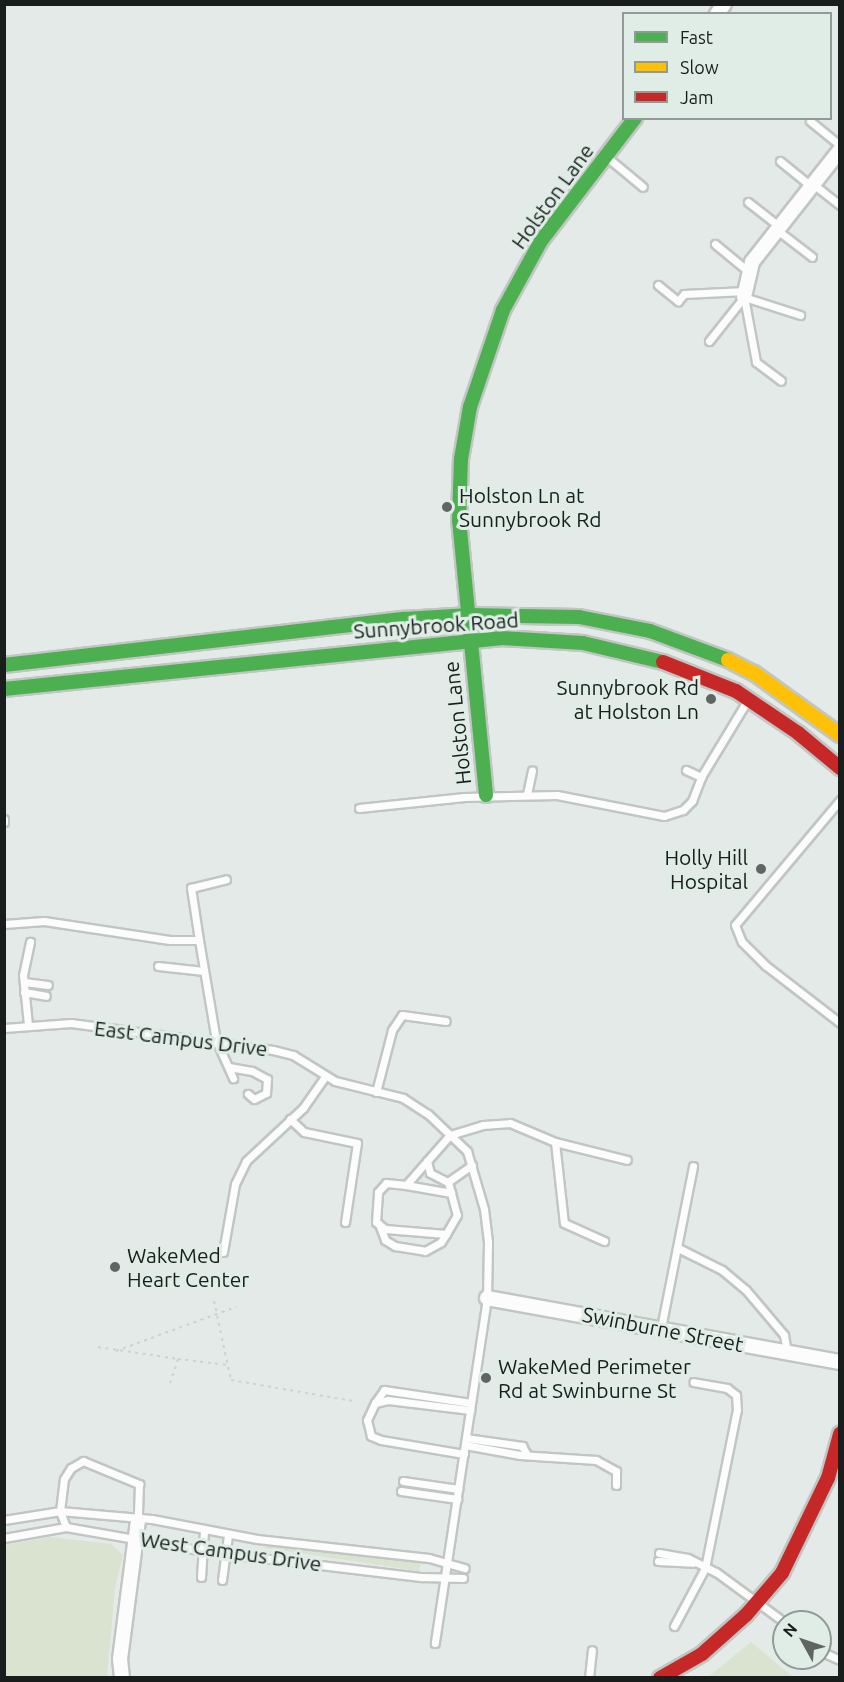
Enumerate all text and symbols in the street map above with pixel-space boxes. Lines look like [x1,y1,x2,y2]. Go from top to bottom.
legend [622,12,832,120]
text: Fast [680,27,713,47]
text: Slow [680,57,719,77]
text: Jam [680,87,714,107]
street label: Holston Lane [505,138,599,254]
place label: Holston Ln at Sunnybrook Rd [459,482,601,532]
marker: Holston Ln at Sunnybrook Rd [440,500,454,514]
street label: Sunnybrook Road [353,607,519,643]
street label: Holston Lane [438,660,476,786]
place label: Sunnybrook Rd at Holston Ln [557,674,699,724]
marker: Sunnybrook Rd at Holston Ln [704,692,718,706]
place label: Holly Hill Hospital [664,844,748,894]
marker: Holly Hill Hospital [752,860,770,878]
street label: East Campus Drive [93,1015,269,1061]
place label: WakeMed Heart Center [127,1242,249,1292]
marker: WakeMed Heart Center [108,1260,122,1274]
street label: Swinburne Street [580,1301,746,1357]
place label: WakeMed Perimeter Rd at Swinburne St [498,1353,691,1403]
marker: WakeMed Perimeter Rd at Swinburne St [479,1371,493,1385]
street label: West Campus Drive [139,1526,323,1576]
north arrow [772,1610,832,1670]
text: N [779,1619,800,1640]

